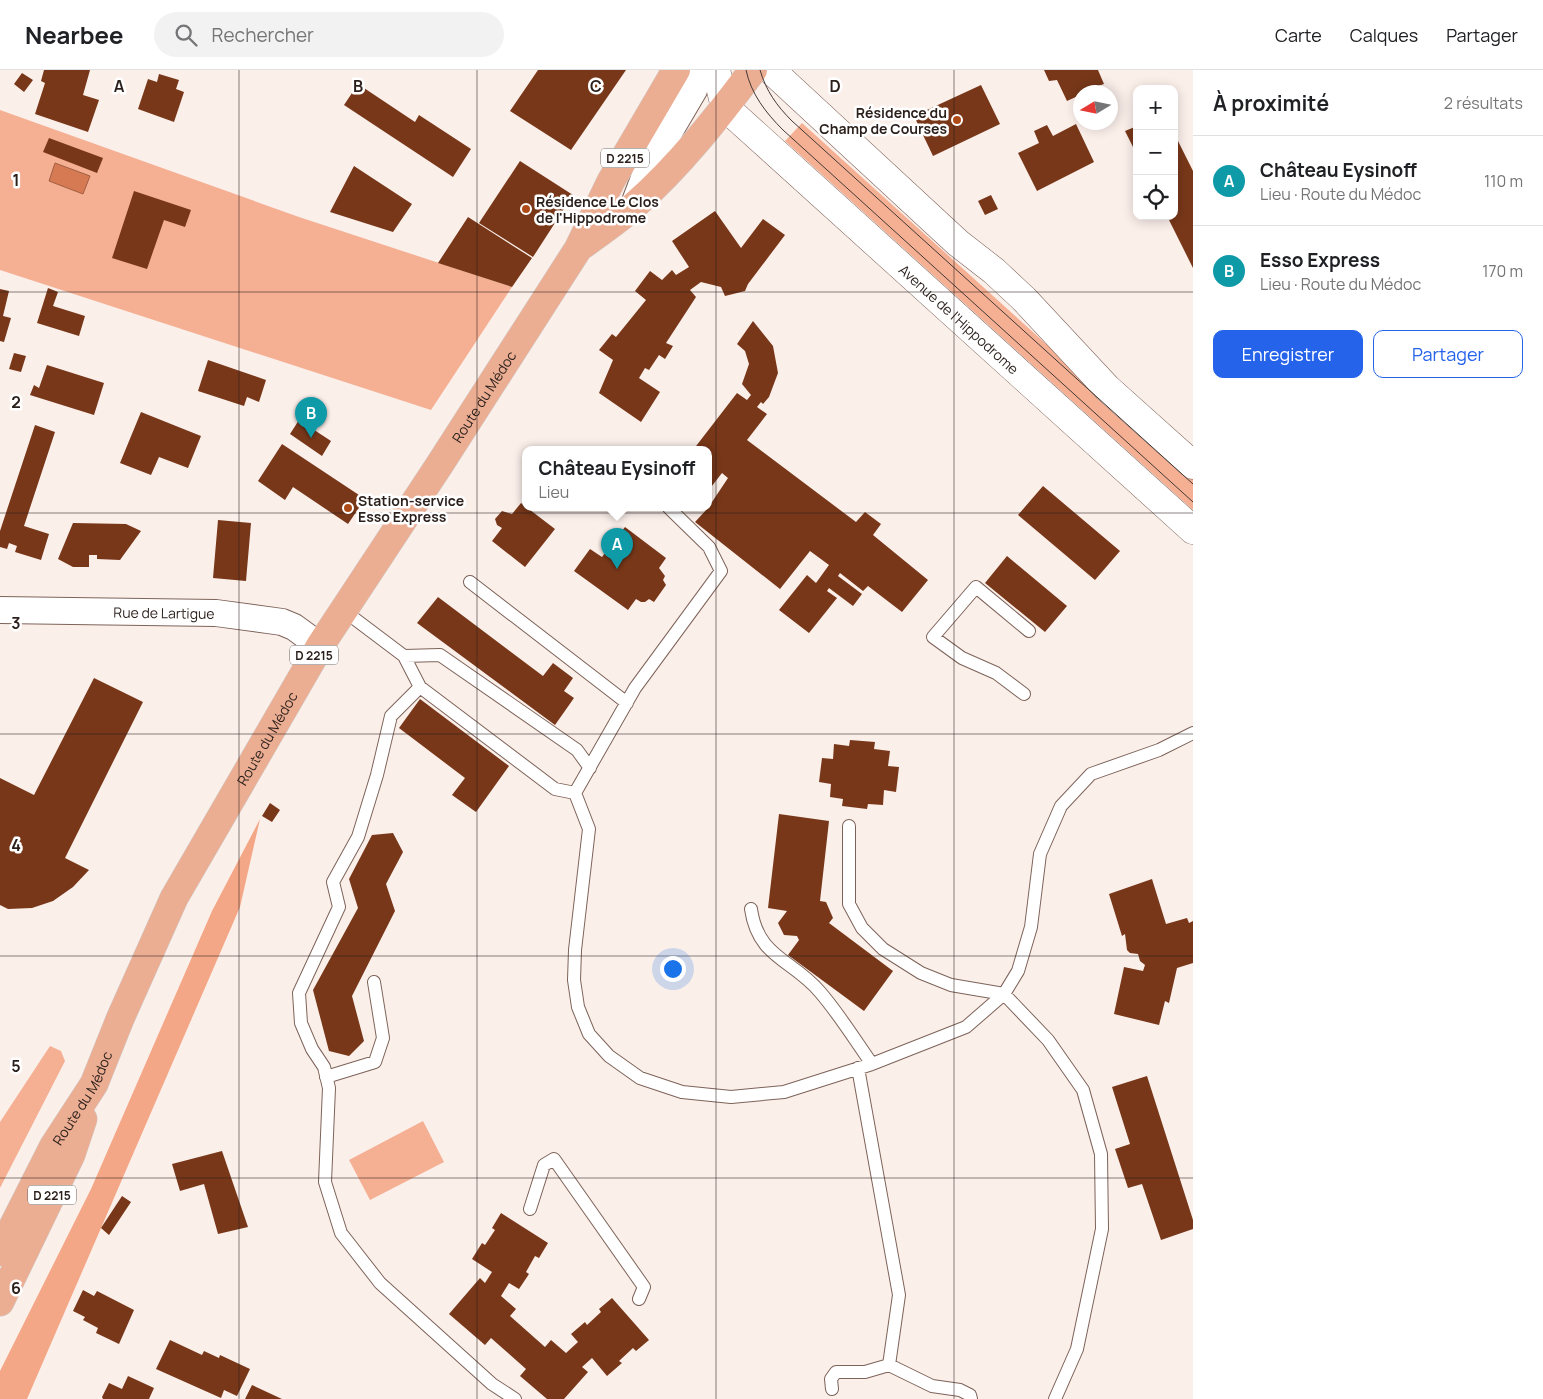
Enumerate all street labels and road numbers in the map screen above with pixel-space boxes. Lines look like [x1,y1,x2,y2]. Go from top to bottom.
road number: D 2215 [601,148,649,168]
street label: Avenue de l'Hippodrome [895,260,1023,378]
street label: Route du Médoc [447,347,520,446]
street label: Rue de Lartigue [113,602,215,622]
road number: D 2215 [290,646,338,664]
street label: Route du Médoc [232,688,301,789]
street label: Route du Médoc [48,1048,116,1148]
road number: D 2215 [28,1186,76,1204]

